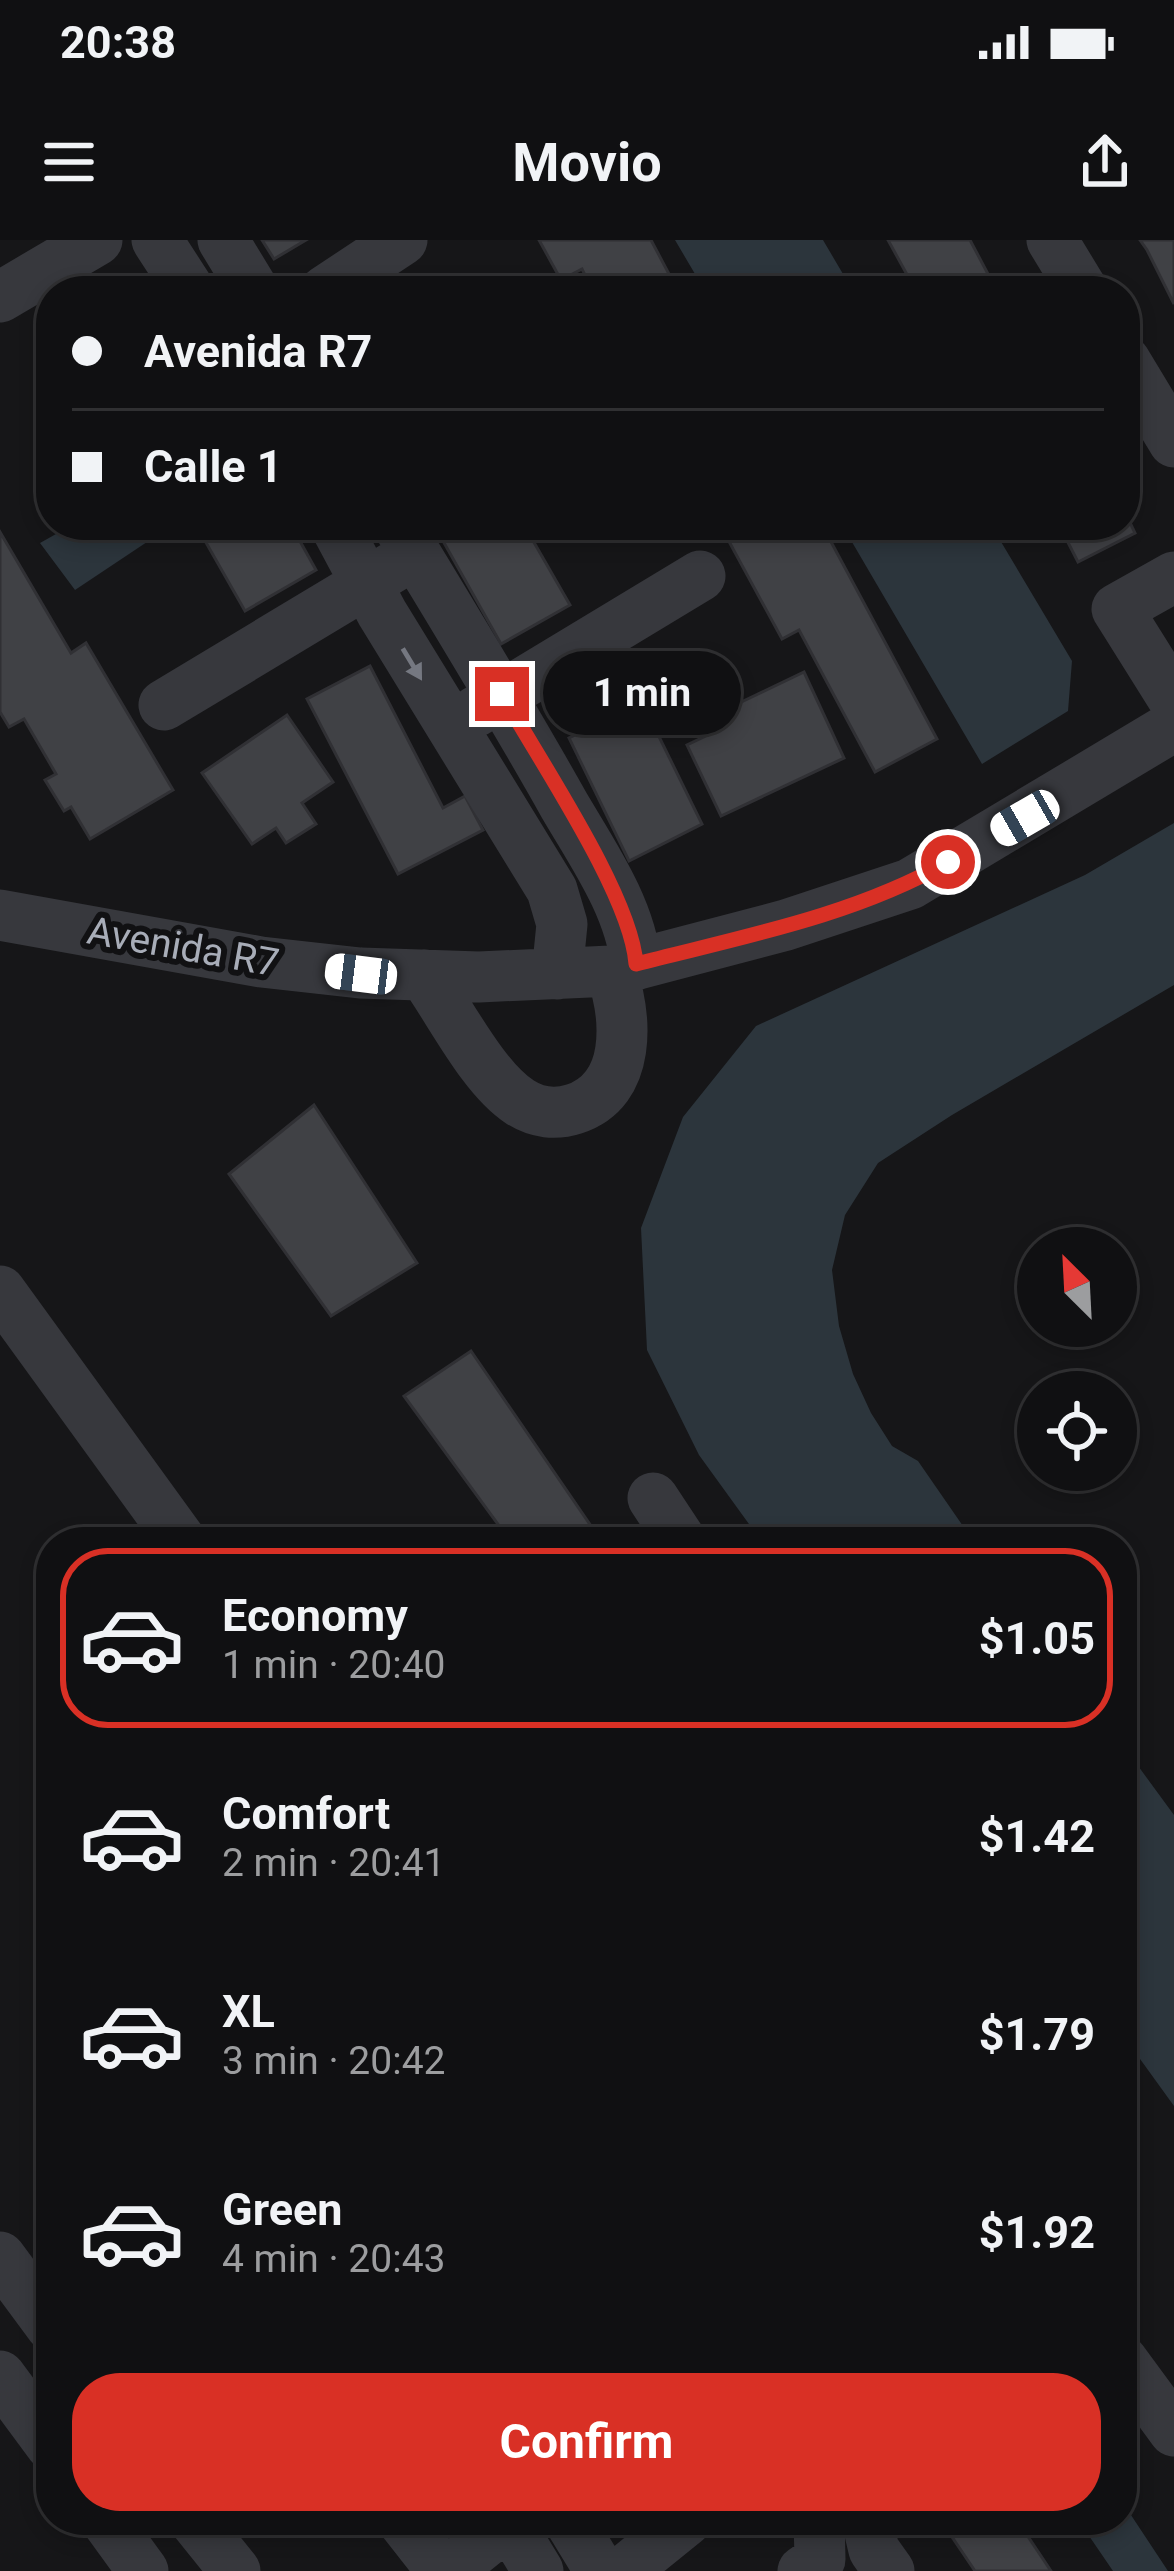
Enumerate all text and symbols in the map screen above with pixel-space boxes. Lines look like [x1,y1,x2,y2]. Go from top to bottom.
text: 20:38 [60,16,176,69]
icon: menu [36,129,102,195]
icon: share [1072,129,1138,195]
text: Movio [512,131,662,194]
text: Avenida R7 [144,325,372,378]
text: Calle 1 [144,440,283,493]
one-way arrow [401,647,422,681]
callout: 1 min [544,652,742,736]
route end [475,667,529,721]
text: 1 min [593,670,691,716]
car [985,784,1065,852]
route start [921,835,975,889]
street label: Avenida R7 [84,908,282,986]
car [323,952,399,996]
north arrow [1017,1227,1137,1347]
map controls [1017,1227,1137,1491]
button: locate [1017,1371,1137,1491]
icon: car [78,1584,186,1692]
text: Economy [222,1589,408,1642]
text: $1.05 [979,1612,1095,1665]
text: 1 min · 20:40 [222,1642,445,1688]
icon: car [78,1782,186,1890]
text: Comfort [222,1787,390,1840]
text: $1.42 [979,1810,1095,1863]
text: 2 min · 20:41 [222,1840,445,1886]
icon: car [78,1980,186,2088]
text: XL [222,1985,275,2038]
text: $1.79 [979,2008,1095,2061]
text: 3 min · 20:42 [222,2038,445,2084]
icon: car [78,2178,186,2286]
text: Green [222,2183,343,2236]
text: $1.92 [979,2206,1095,2259]
text: 4 min · 20:43 [222,2236,445,2282]
button: Confirm [72,2373,1101,2511]

